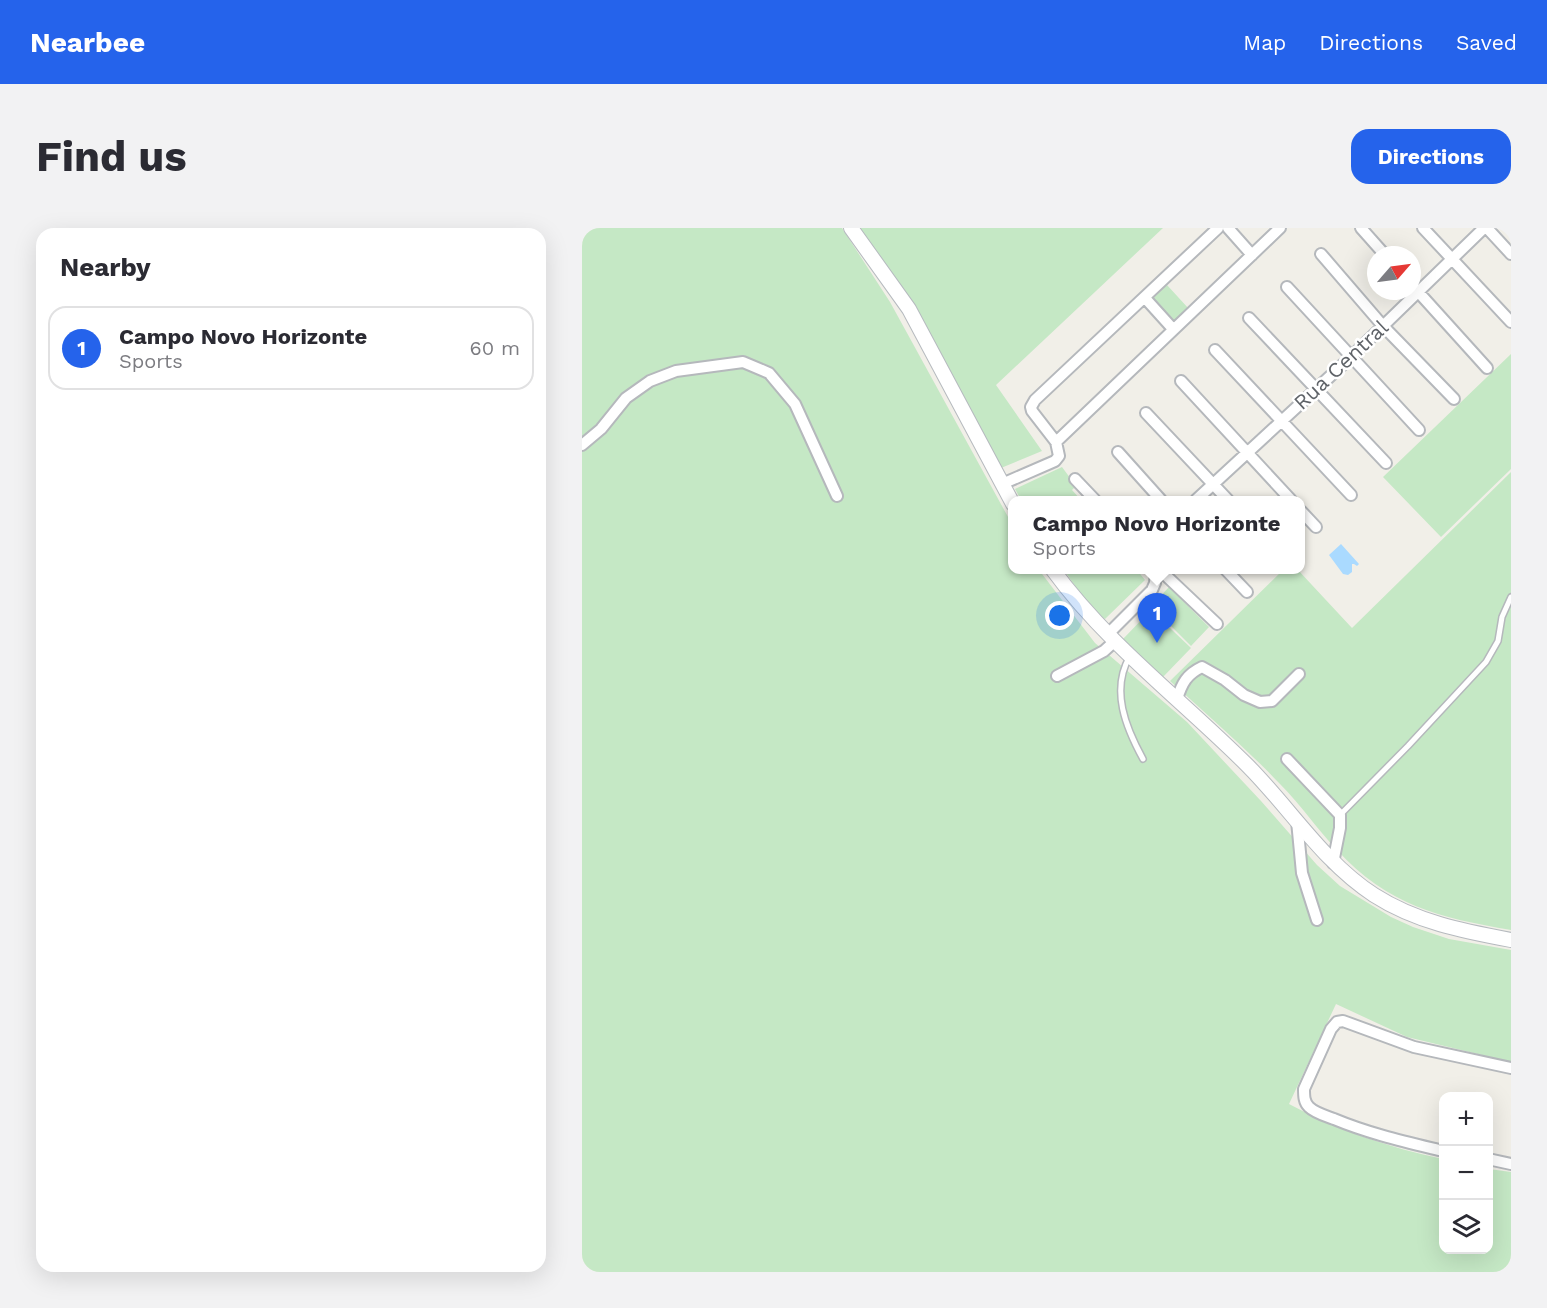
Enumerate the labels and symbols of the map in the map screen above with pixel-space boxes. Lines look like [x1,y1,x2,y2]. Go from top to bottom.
north arrow [1367,246,1421,300]
street label: Rua Central [1288,314,1393,415]
pin: 1 [1138,594,1176,643]
your location [1045,601,1074,630]

